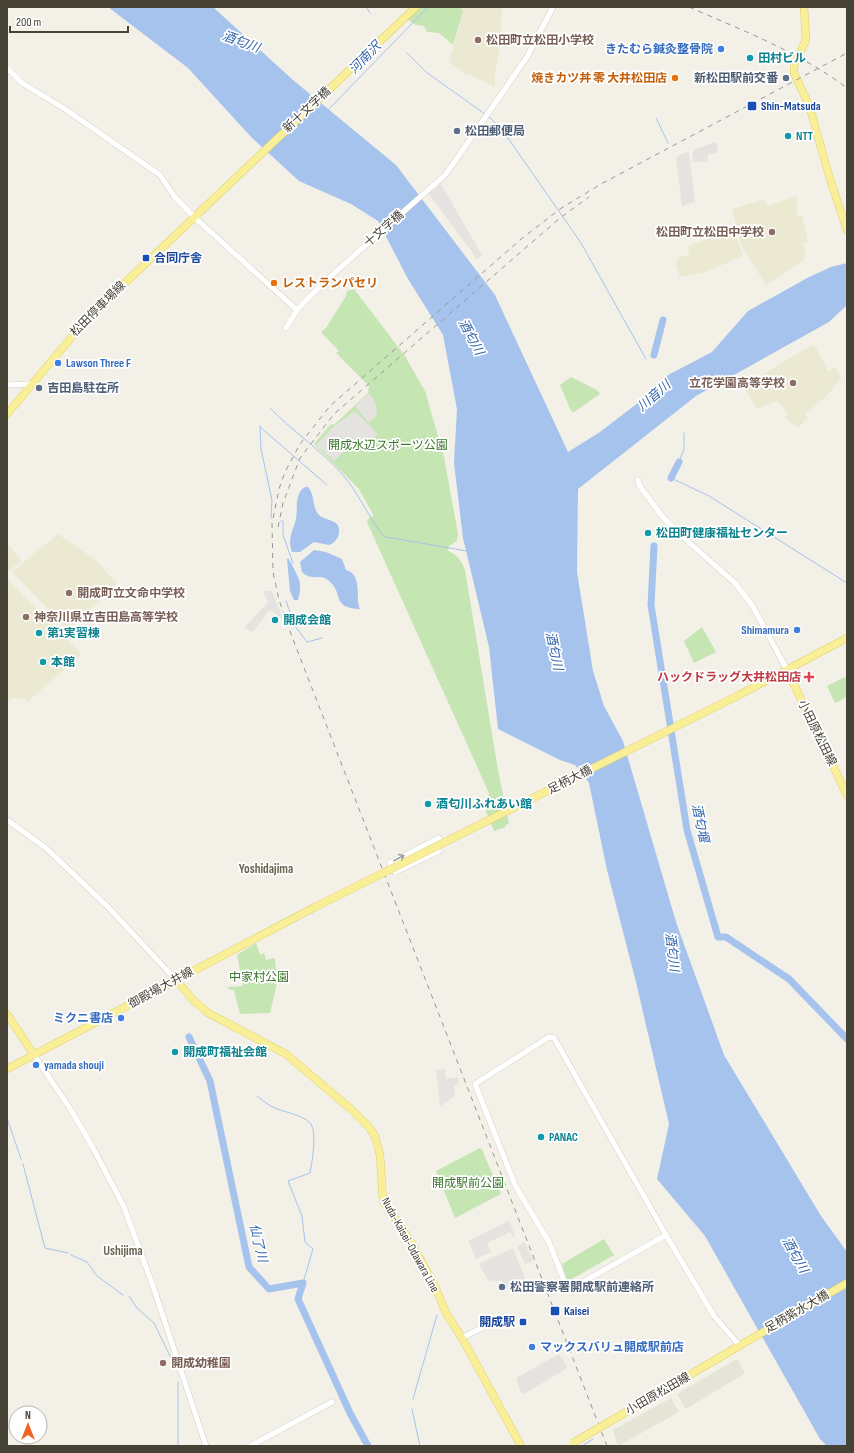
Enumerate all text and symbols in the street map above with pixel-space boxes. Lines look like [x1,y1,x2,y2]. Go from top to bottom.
scale bar [10,8,128,34]
text: 200 m [16,15,42,30]
water label: 酒匂川 [220,28,264,57]
place label: 松田町立松田小学校 [486,33,594,48]
marker: 松田町立松田小学校 [473,35,483,45]
water label: 河南沢 [346,37,386,78]
place label: きたむら鍼灸整骨院 [605,42,713,57]
marker: きたむら鍼灸整骨院 [716,44,726,54]
place label: 田村ビル [758,51,806,66]
marker: 田村ビル [745,53,755,63]
place label: 焼きカツ丼 零 大井松田店 [531,71,667,86]
place label: 新松田駅前交番 [694,71,779,86]
marker: 焼きカツ丼 零 大井松田店 [670,73,680,83]
marker: 新松田駅前交番 [781,73,791,83]
street label: 新十文字橋 [280,84,334,136]
place label: Shin-Matsuda [761,99,821,114]
marker: Shin-Matsuda [746,100,758,112]
place label: 松田郵便局 [465,124,525,139]
marker: 松田郵便局 [452,126,462,136]
place label: NTT [796,129,813,144]
marker: NTT [783,131,793,141]
street label: 十文字橋 [361,208,407,250]
place label: 松田町立松田中学校 [656,225,764,240]
marker: 松田町立松田中学校 [767,227,777,237]
place label: 合同庁舎 [154,251,202,266]
marker: 合同庁舎 [141,253,151,263]
place label: レストランパセリ [282,276,378,291]
street label: 松田停車場線 [67,278,129,340]
marker: レストランパセリ [269,278,279,288]
water label: 酒匂川 [455,316,488,360]
place label: Lawson Three F [66,356,131,371]
marker: Lawson Three F [53,358,63,368]
water label: 川音川 [634,376,675,415]
place label: 立花学園高等学校 [689,376,785,391]
marker: 立花学園高等学校 [788,378,798,388]
place label: 吉田島駐在所 [47,381,119,396]
marker: 吉田島駐在所 [34,383,44,393]
park label: 開成水辺スポーツ公園 [328,438,448,453]
place label: 松田町健康福祉センター [656,526,788,541]
marker: 松田町健康福祉センター [643,528,653,538]
place label: 開成町立文命中学校 [77,586,185,601]
marker: 開成町立文命中学校 [64,588,74,598]
place label: 神奈川県立吉田島高等学校 [34,610,178,625]
marker: 神奈川県立吉田島高等学校 [21,612,31,622]
place label: 開成会館 [283,613,331,628]
marker: 開成会館 [270,615,280,625]
place label: Shimamura [741,623,789,638]
marker: Shimamura [792,625,802,635]
place label: 第1実習棟 [47,626,100,641]
marker: 第1実習棟 [34,628,44,638]
water label: 酒匂川 [542,630,566,674]
place label: 本館 [51,655,75,670]
marker: 本館 [38,657,48,667]
place label: ハックドラッグ大井松田店 [657,670,801,685]
marker: ハックドラッグ大井松田店 [804,672,814,682]
street label: 小田原松田線 [794,697,840,769]
street label: 足柄大橋 [545,762,595,798]
place label: 酒匂川ふれあい館 [436,797,532,812]
marker: 酒匂川ふれあい館 [423,799,433,809]
water label: 酒匂堰 [688,802,712,846]
one-way arrow [393,854,405,861]
district label: Yoshidajima [239,861,293,877]
water label: 酒匂川 [662,932,683,974]
street label: 御殿場大井線 [126,964,196,1012]
park label: 中家村公園 [229,970,289,985]
place label: ミクニ書店 [53,1011,113,1026]
marker: ミクニ書店 [116,1013,126,1023]
place label: 開成町福祉会館 [183,1045,267,1060]
marker: 開成町福祉会館 [170,1047,180,1057]
place label: yamada shouji [44,1058,104,1073]
marker: yamada shouji [31,1060,41,1070]
place label: PANAC [549,1130,578,1145]
marker: PANAC [536,1132,546,1142]
park label: 開成駅前公園 [432,1176,504,1191]
street label: Nuda-Kaisei-Odawara Line [378,1195,442,1295]
water label: 仙了川 [246,1222,271,1266]
water label: 酒匂川 [779,1234,812,1278]
district label: Ushijima [103,1243,143,1259]
place label: 松田警察署開成駅前連絡所 [510,1280,654,1295]
marker: 松田警察署開成駅前連絡所 [497,1282,507,1292]
street label: 足柄紫水大橋 [762,1288,832,1336]
place label: Kaisei [564,1304,589,1319]
marker: Kaisei [549,1305,561,1317]
place label: 開成駅 [479,1315,515,1330]
marker: 開成駅 [518,1317,528,1327]
place label: マックスバリュ開成駅前店 [540,1340,684,1355]
marker: マックスバリュ開成駅前店 [527,1342,537,1352]
place label: 開成幼稚園 [171,1356,231,1371]
marker: 開成幼稚園 [158,1358,168,1368]
street label: 小田原松田線 [623,1370,693,1418]
north arrow [8,1405,48,1445]
text: N [25,1409,31,1422]

